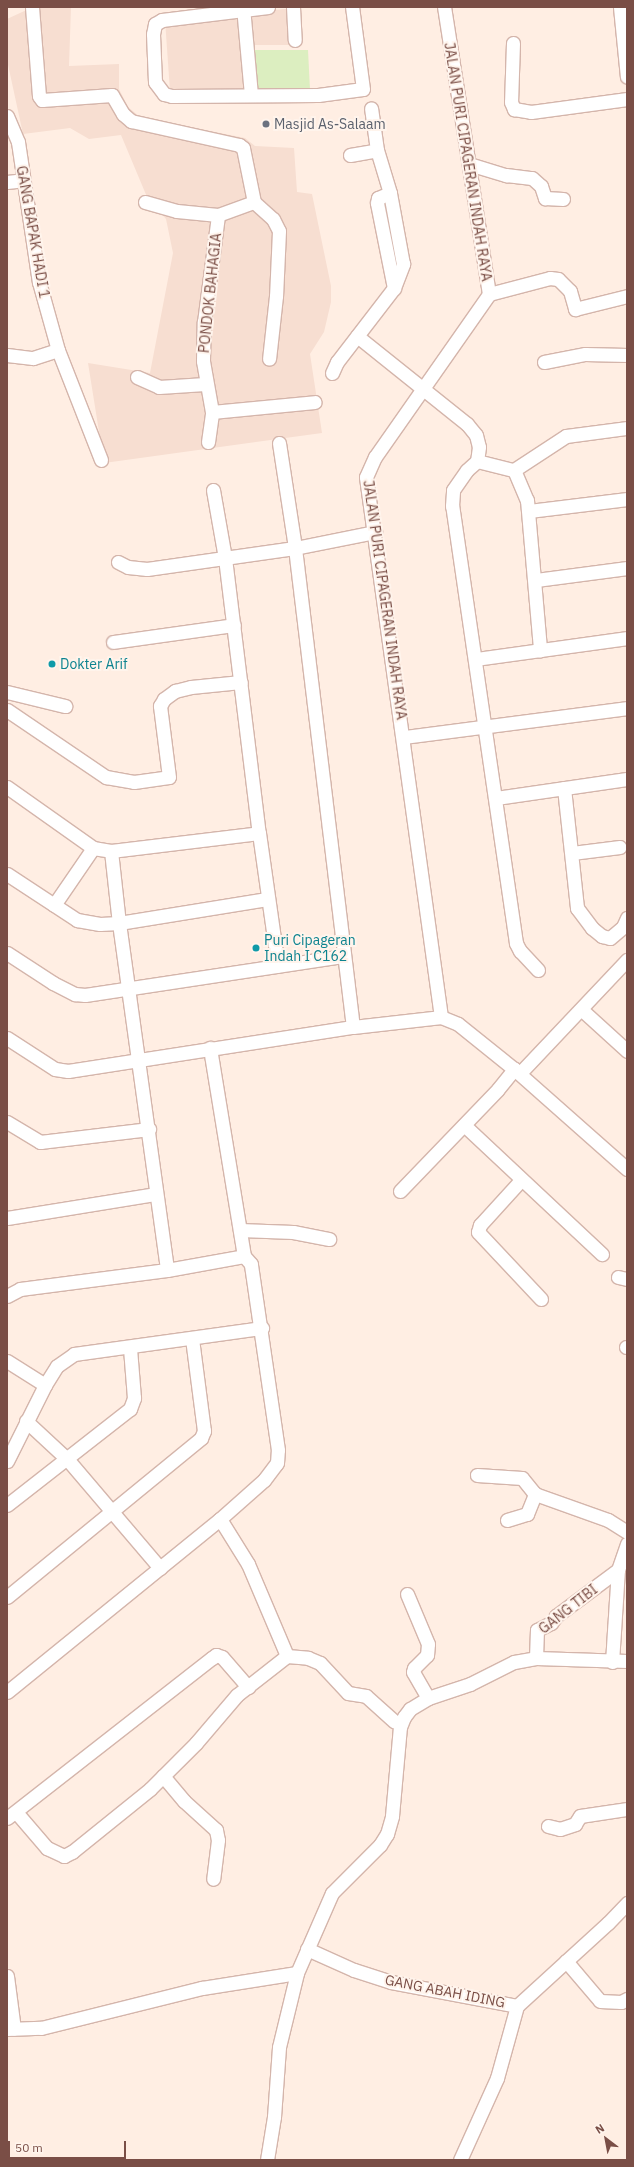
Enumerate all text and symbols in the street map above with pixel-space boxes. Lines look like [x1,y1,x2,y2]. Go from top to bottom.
street label: JALAN PURI CIPAGERAN INDAH RAYA [441,41,495,283]
place label: Masjid As-Salaam [274,116,386,132]
marker: Masjid As-Salaam [261,119,271,129]
street label: GANG BAPAK HADI 1 [13,164,53,300]
street label: PONDOK BAHAGIA [195,232,225,354]
street label: JALAN PURI CIPAGERAN INDAH RAYA [360,479,410,721]
place label: Dokter Arif [60,656,128,672]
marker: Dokter Arif [47,659,57,669]
place label: Puri Cipageran Indah I C162 [264,932,356,964]
marker: Puri Cipageran Indah I C162 [251,943,261,953]
street label: GANG TIBI [535,1581,601,1637]
street label: GANG ABAH IDING [384,1971,506,2011]
north arrow [586,2119,626,2159]
text: N [593,2121,607,2137]
scale bar [10,2133,128,2159]
text: 50 m [15,2140,43,2155]

